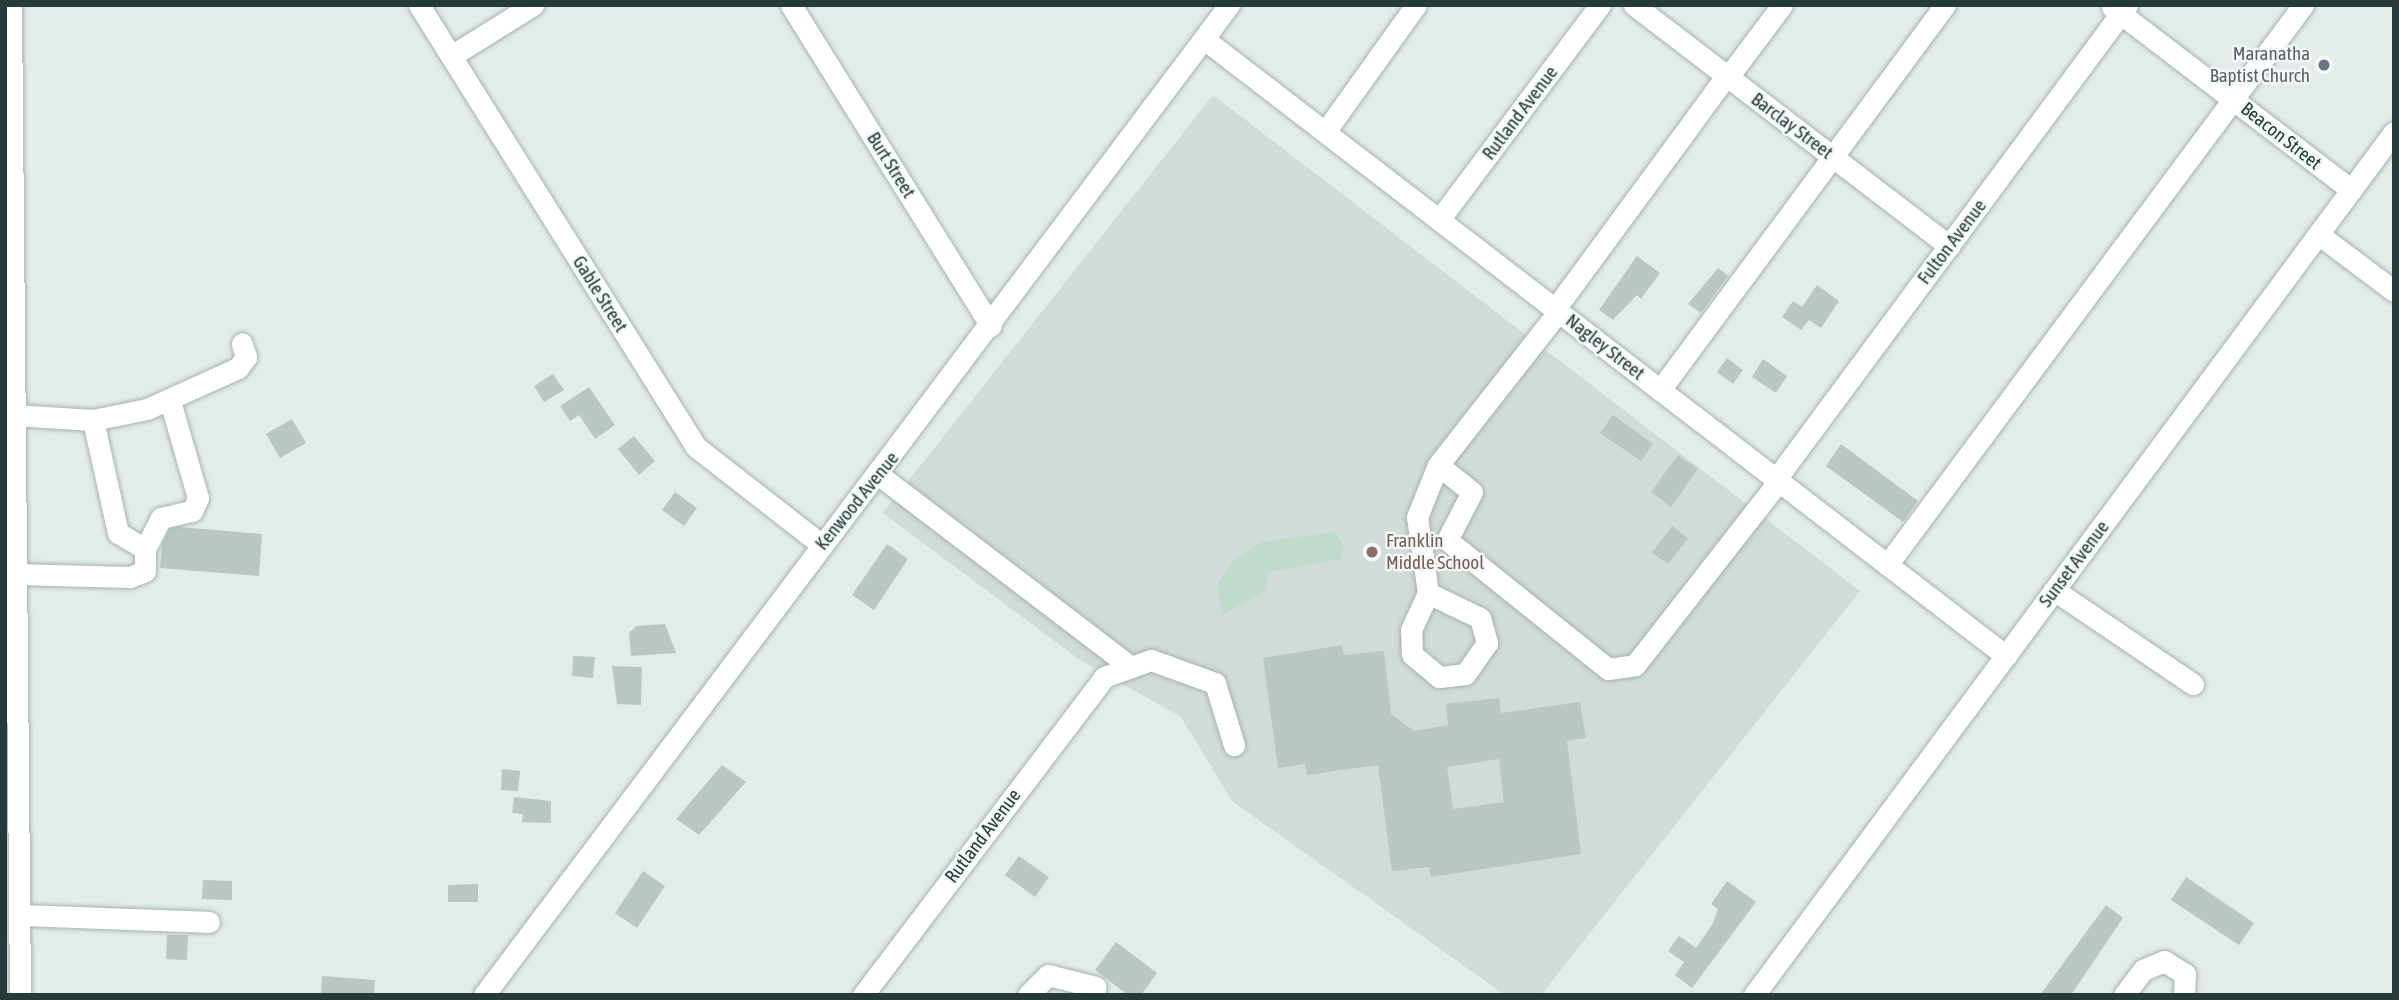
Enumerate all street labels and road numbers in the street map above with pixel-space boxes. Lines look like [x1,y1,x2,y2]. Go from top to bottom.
street label: Rutland Avenue [1477,62,1563,164]
street label: Barclay Street [1747,88,1837,164]
street label: Beacon Street [2236,97,2326,175]
street label: Burt Street [862,128,920,202]
street label: Fulton Avenue [1913,195,1991,289]
street label: Gable Street [568,252,632,336]
street label: Nagley Street [1561,309,1649,385]
street label: Kenwood Avenue [810,447,904,555]
street label: Sunset Avenue [2034,516,2114,612]
street label: Rutland Avenue [940,785,1026,887]

